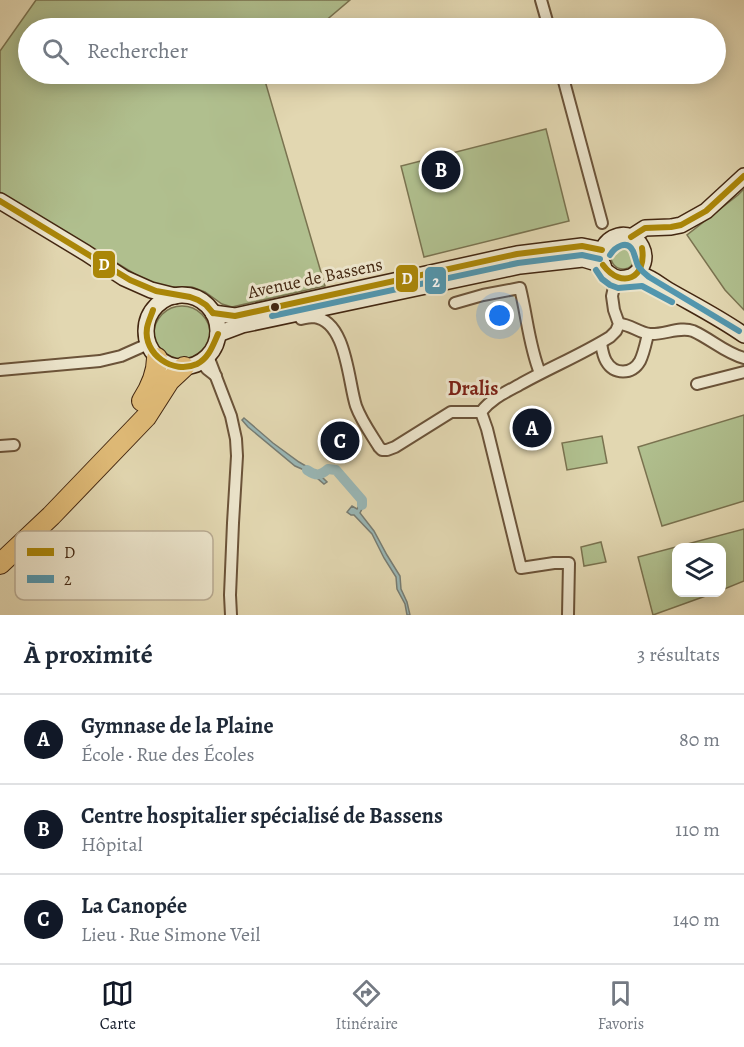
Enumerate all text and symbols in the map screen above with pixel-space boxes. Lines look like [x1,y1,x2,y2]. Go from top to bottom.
search box [18,18,726,84]
icon: search [39,35,72,68]
text: Rechercher [87,36,188,66]
pin: B [422,148,460,192]
line badge: D [92,250,116,279]
street label: Avenue de Bassens [244,252,385,304]
text: D [98,254,110,276]
line badge: D [395,264,419,293]
line badge: 2 [424,266,447,295]
text: D [401,268,413,290]
text: 2 [432,271,440,293]
unlabelled marker [269,301,281,313]
your location [485,301,514,330]
district label: Dralis [448,375,498,402]
pin: A [512,406,552,450]
pin: C [320,418,360,464]
legend [15,531,213,600]
text: D [64,542,75,564]
map controls [672,543,726,597]
button: layers [672,543,726,597]
text: 2 [64,569,72,591]
text: À proximité [24,637,153,672]
text: 3 résultats [637,641,720,668]
text: Gymnase de la Plaine [81,711,274,741]
text: A [37,726,50,753]
text: 80 m [679,726,720,753]
text: École · Rue des Écoles [81,741,255,768]
text: Centre hospitalier spécialisé de Bassens [81,801,443,831]
text: B [37,816,50,843]
text: 110 m [675,816,720,843]
text: Hôpital [81,831,143,858]
text: La Canopée [81,891,187,921]
text: C [37,906,50,933]
text: 140 m [673,906,720,933]
text: Lieu · Rue Simone Veil [81,921,261,948]
tab: Carte [100,977,136,1035]
tab: Itinéraire [335,977,398,1035]
tab: Favoris [598,977,644,1035]

